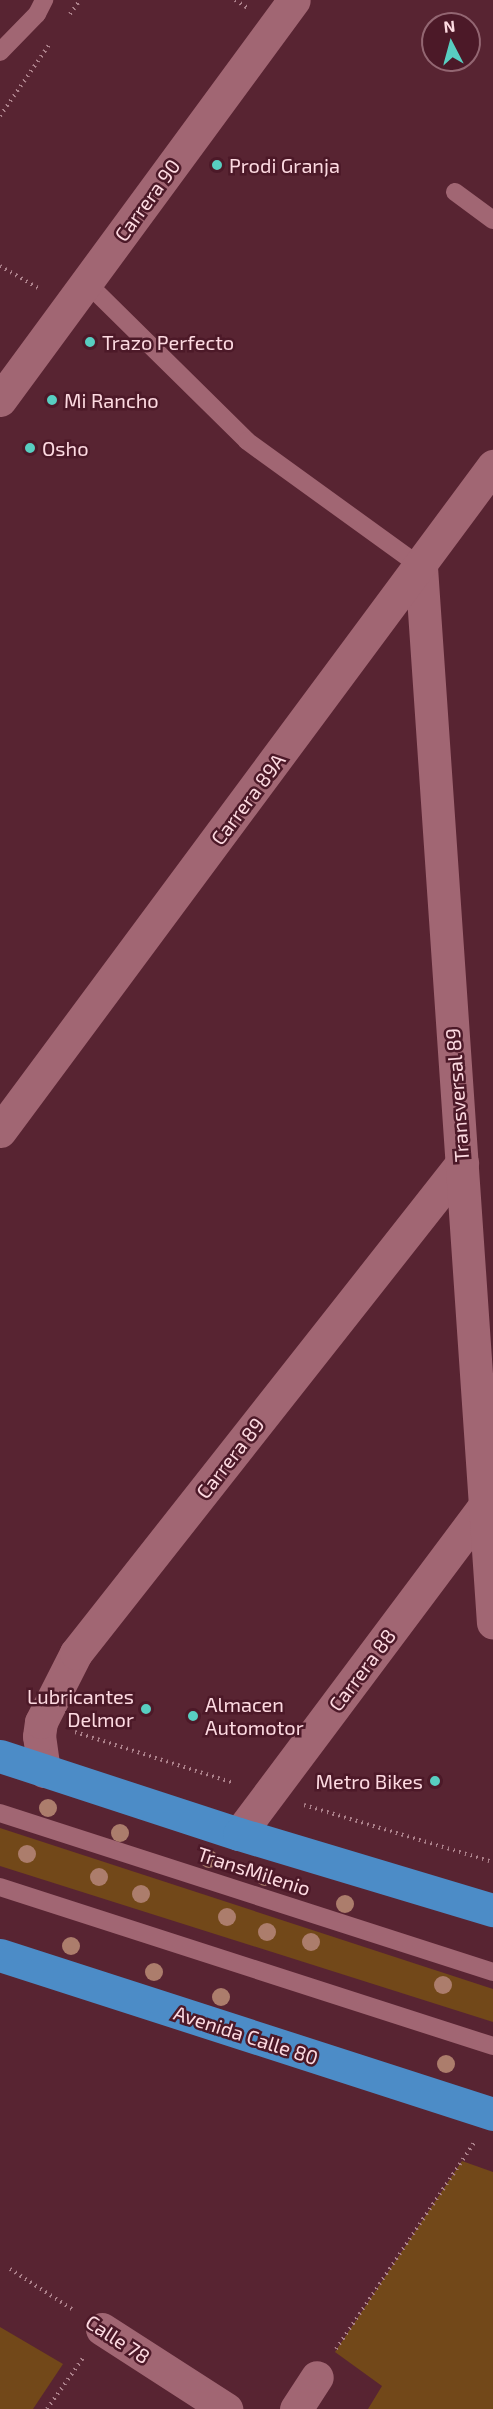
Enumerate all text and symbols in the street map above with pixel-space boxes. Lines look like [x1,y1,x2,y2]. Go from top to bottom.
north arrow [421,12,481,72]
text: N [443,16,456,36]
place label: Prodi Granja [229,153,340,177]
street label: Carrera 90 [109,154,185,246]
marker: Prodi Granja [210,158,224,172]
place label: Trazo Perfecto [102,330,234,354]
marker: Trazo Perfecto [83,335,97,349]
place label: Mi Rancho [64,388,159,412]
marker: Mi Rancho [45,393,59,407]
place label: Osho [42,436,88,460]
marker: Osho [23,441,37,455]
street label: Carrera 89A [206,749,290,849]
street label: Transversal 89 [440,1027,474,1163]
street label: Carrera 89 [191,1413,269,1503]
street label: Carrera 88 [323,1624,401,1716]
place label: Lubricantes Delmor [27,1685,134,1732]
place label: Almacen Automotor [205,1692,304,1739]
marker: Lubricantes Delmor [139,1702,153,1716]
marker: Almacen Automotor [186,1709,200,1723]
place label: Metro Bikes [315,1769,423,1793]
marker: Metro Bikes [428,1774,442,1788]
street label: TransMilenio [194,1841,314,1901]
street label: Avenida Calle 80 [171,2000,321,2070]
street label: Calle 78 [81,2309,155,2369]

